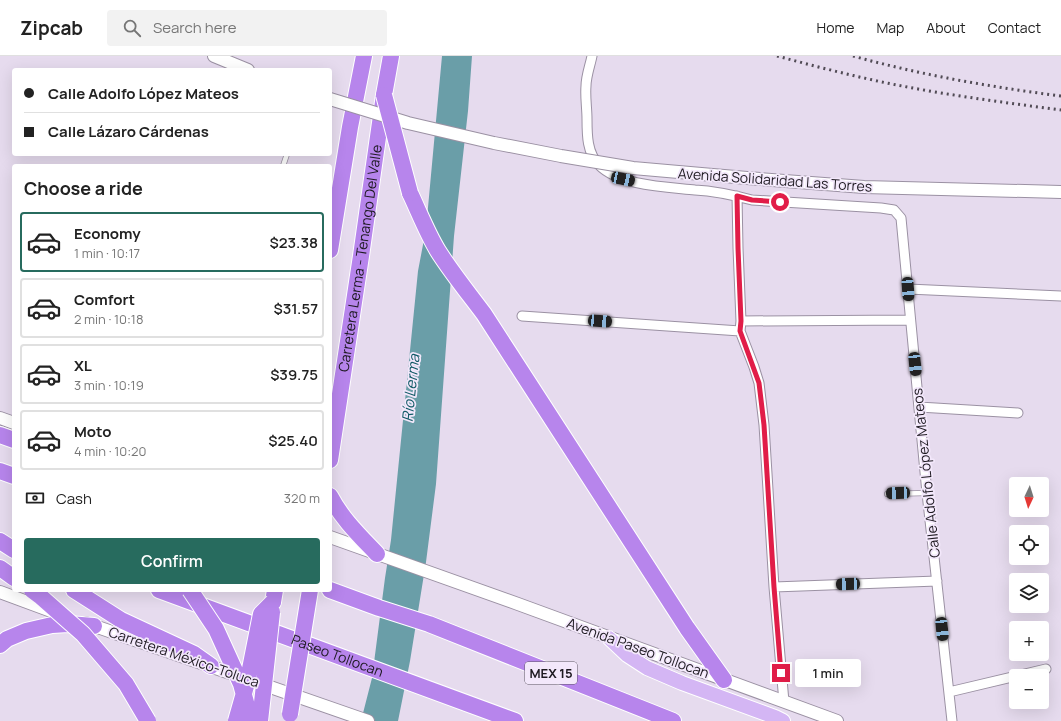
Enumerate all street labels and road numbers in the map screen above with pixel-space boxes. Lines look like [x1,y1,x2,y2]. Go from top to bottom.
street label: Carretera Lerma - Tenango Del Valle [334,143,386,373]
street label: Avenida Solidaridad Las Torres [677,163,873,196]
street label: Calle Adolfo López Mateos [907,387,944,559]
street label: Avenida Paseo Tollocan [564,613,712,682]
street label: Carretera México-Toluca [106,622,262,691]
street label: Paseo Tollocan [289,630,386,681]
road number: MEX 15 [525,662,577,684]

